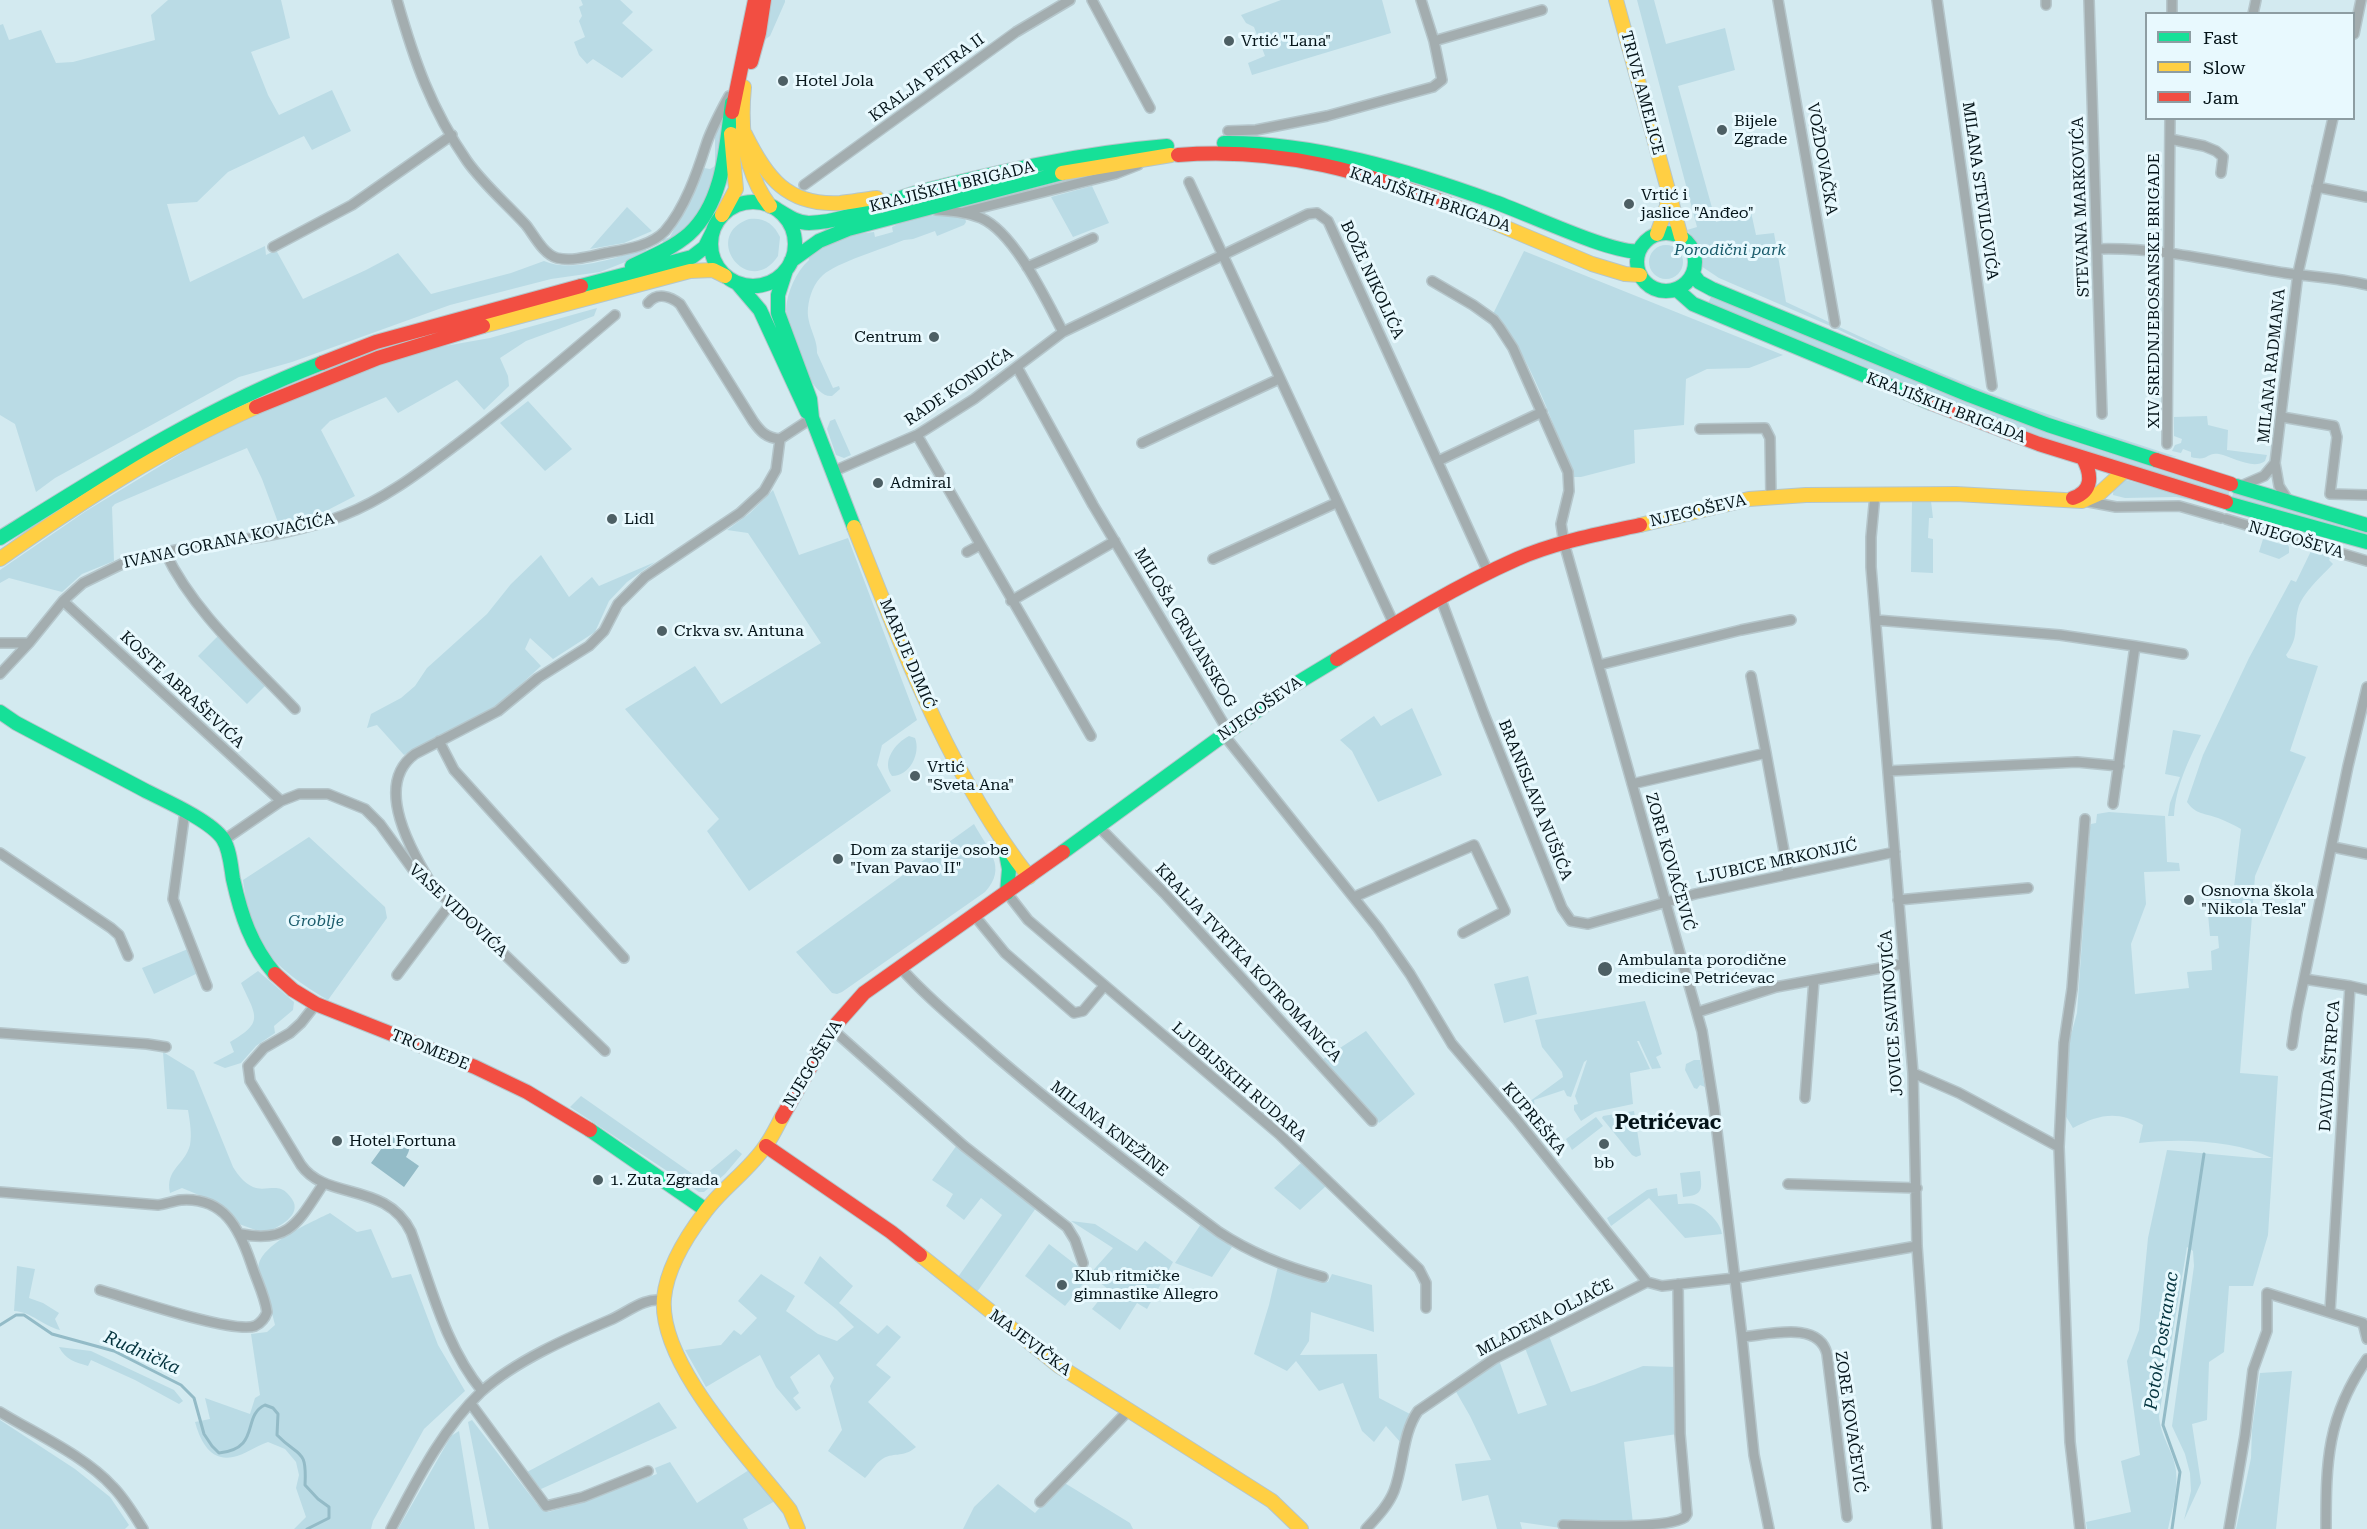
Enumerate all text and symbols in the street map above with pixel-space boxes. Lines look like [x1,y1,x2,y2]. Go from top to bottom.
legend [2145,12,2355,120]
text: Fast [2203,27,2238,48]
street label: TRIVE AMELICE [1616,29,1668,157]
street label: KRALJA PETRA II [866,30,988,126]
place label: Vrtić "Lana" [1241,31,1331,51]
marker: Vrtić "Lana" [1222,34,1236,48]
text: Slow [2203,57,2245,78]
place label: Hotel Jola [795,71,874,91]
marker: Hotel Jola [776,74,790,88]
text: Jam [2203,87,2239,108]
street label: MILANA STEVILOVIĆA [1958,100,2002,282]
street label: VOŽDOVAČKA [1803,101,1841,217]
place label: Bijele Zgrade [1734,111,1787,149]
street label: STEVANA MARKOVIĆA [2068,116,2094,298]
marker: Bijele Zgrade [1715,123,1729,137]
street label: XIV SREDNJEBOSANSKE BRIGADE [2144,153,2164,429]
street label: KRAJIŠKIH BRIGADA [868,157,1036,217]
street label: KRAJIŠKIH BRIGADA [1347,163,1513,237]
place label: Vrtić i jaslice "Anđeo" [1641,185,1754,223]
marker: Vrtić i jaslice "Anđeo" [1622,197,1636,211]
street label: BOŽE NIKOLIĆA [1336,218,1408,342]
park label: Porodični park [1674,240,1786,260]
street label: MILANA RADMANA [2254,288,2290,444]
place label: Centrum [854,327,922,347]
marker: Centrum [927,330,941,344]
street label: RADE KONDIĆA [901,344,1017,430]
street label: KRAJIŠKIH BRIGADA [1864,369,2028,447]
place label: Admiral [890,473,951,493]
marker: Admiral [871,476,885,490]
street label: NJEGOŠEVA [1648,491,1748,531]
street label: IVANA GORANA KOVAČIĆA [122,509,336,573]
place label: Lidl [624,509,654,529]
marker: Lidl [605,512,619,526]
street label: NJEGOŠEVA [2246,517,2346,563]
street label: MILOŠA CRNJANSKOG [1130,545,1240,711]
street label: MARIJE DIMIĆ [875,596,939,712]
place label: Crkva sv. Antuna [674,621,804,641]
marker: Crkva sv. Antuna [655,624,669,638]
street label: KOSTE ABRAŠEVIĆA [116,627,248,753]
street label: NJEGOŠEVA [1214,673,1306,745]
street label: BRANISLAVA NUŠIĆA [1494,717,1576,883]
place label: Vrtić "Sveta Ana" [927,757,1014,795]
marker: Vrtić "Sveta Ana" [908,769,922,783]
street label: ZORE KOVAČEVIĆ [1641,791,1699,933]
street label: LJUBICE MRKONJIĆ [1695,836,1859,888]
place label: Dom za starije osobe "Ivan Pavao II" [850,840,1009,878]
marker: Dom za starije osobe "Ivan Pavao II" [831,852,845,866]
street label: VASE VIDOVIĆA [405,860,511,962]
street label: KRALJA TVRTKA KOTROMANIĆA [1151,860,1345,1066]
place label: Osnovna škola "Nikola Tesla" [2201,881,2314,919]
marker: Osnovna škola "Nikola Tesla" [2182,893,2196,907]
park label: Groblje [288,911,344,931]
street label: JOVICE SAVINOVIĆA [1877,929,1907,1097]
place label: Ambulanta porodične medicine Petrićevac [1618,950,1786,988]
marker: Ambulanta porodične medicine Petrićevac [1596,960,1614,978]
street label: DAVIDA ŠTRPCA [2316,1000,2344,1132]
street label: NJEGOŠEVA [780,1017,846,1111]
street label: LJUBIJSKIH RUDARA [1168,1018,1310,1146]
street label: TROMEĐE [388,1026,472,1074]
street label: MILANA KNEŽINE [1046,1077,1172,1181]
street label: KUPREŠKA [1498,1079,1570,1159]
district label: Petrićevac [1615,1111,1721,1135]
place label: Hotel Fortuna [349,1131,456,1151]
marker: Hotel Fortuna [330,1134,344,1148]
marker: bb [1597,1137,1611,1151]
place label: bb [1594,1153,1614,1173]
place label: 1. Zuta Zgrada [610,1170,719,1190]
marker: 1. Zuta Zgrada [591,1173,605,1187]
place label: Klub ritmičke gimnastike Allegro [1074,1266,1218,1304]
water label: Potok Postranac [2140,1270,2184,1412]
street label: MLADENA OLJAČE [1473,1275,1617,1361]
marker: Klub ritmičke gimnastike Allegro [1055,1278,1069,1292]
street label: MAJEVIČKA [985,1306,1075,1380]
water label: Rudnička [100,1327,184,1379]
street label: ZORE KOVAČEVIĆ [1831,1350,1869,1494]

